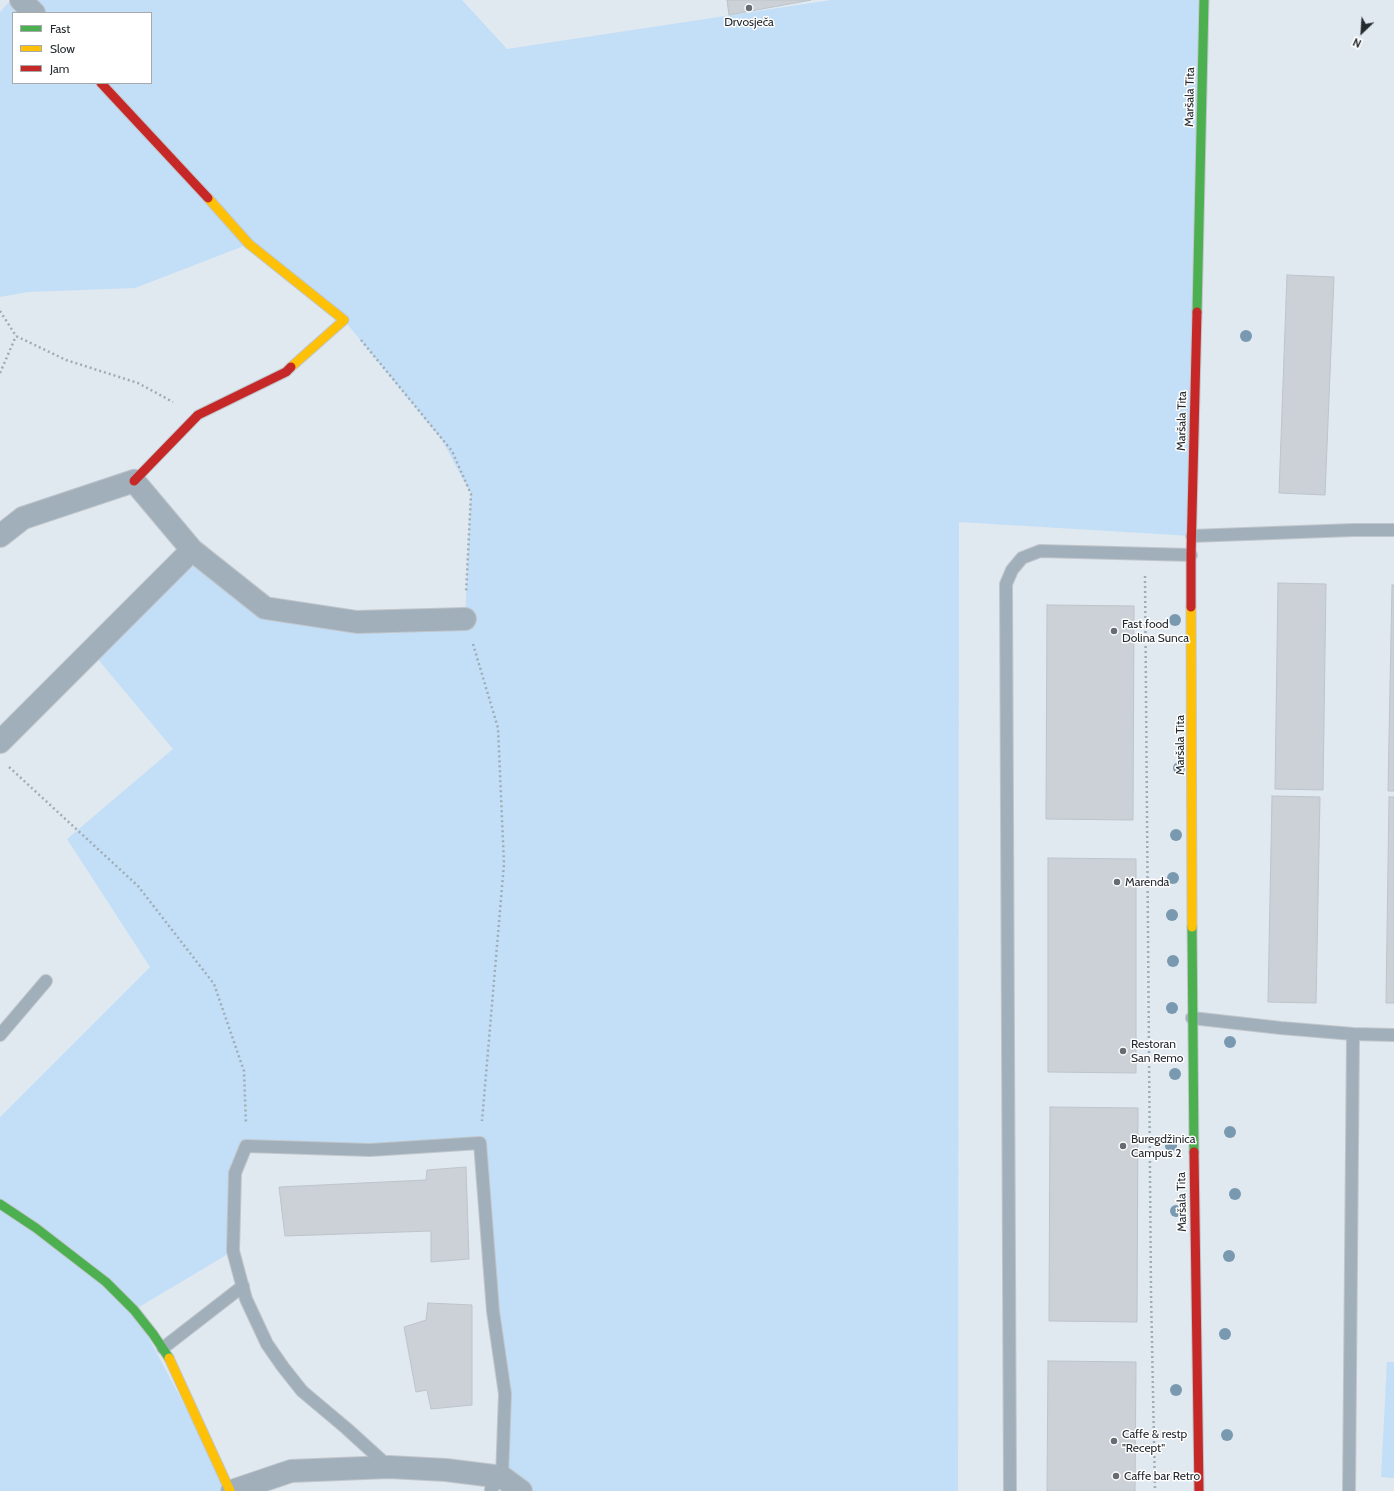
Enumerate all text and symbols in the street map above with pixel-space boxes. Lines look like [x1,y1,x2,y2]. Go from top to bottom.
marker: Drvosječa [744,3,754,13]
legend [12,12,152,84]
north arrow [1342,12,1382,52]
place label: Drvosječa [724,15,774,29]
text: Fast [50,21,70,36]
text: N [1350,35,1363,51]
text: Slow [50,41,75,56]
text: Jam [50,61,69,76]
street label: Maršala Tita [1182,67,1198,127]
street label: Maršala Tita [1174,391,1190,451]
place label: Fast food Dolina Sunca [1122,617,1189,645]
marker: Fast food Dolina Sunca [1109,626,1119,636]
street label: Maršala Tita [1173,715,1187,775]
place label: Marenda [1125,875,1169,889]
marker: Marenda [1112,877,1122,887]
place label: Restoran San Remo [1131,1037,1183,1065]
marker: Restoran San Remo [1118,1046,1128,1056]
place label: Buregdžinica Campus 2 [1131,1132,1195,1160]
marker: Buregdžinica Campus 2 [1118,1141,1128,1151]
street label: Maršala Tita [1174,1172,1190,1232]
place label: Caffe & restp "Recept" [1122,1427,1187,1455]
marker: Caffe & restp "Recept" [1109,1436,1119,1446]
place label: Caffe bar Retro [1124,1469,1200,1483]
marker: Caffe bar Retro [1111,1471,1121,1481]

